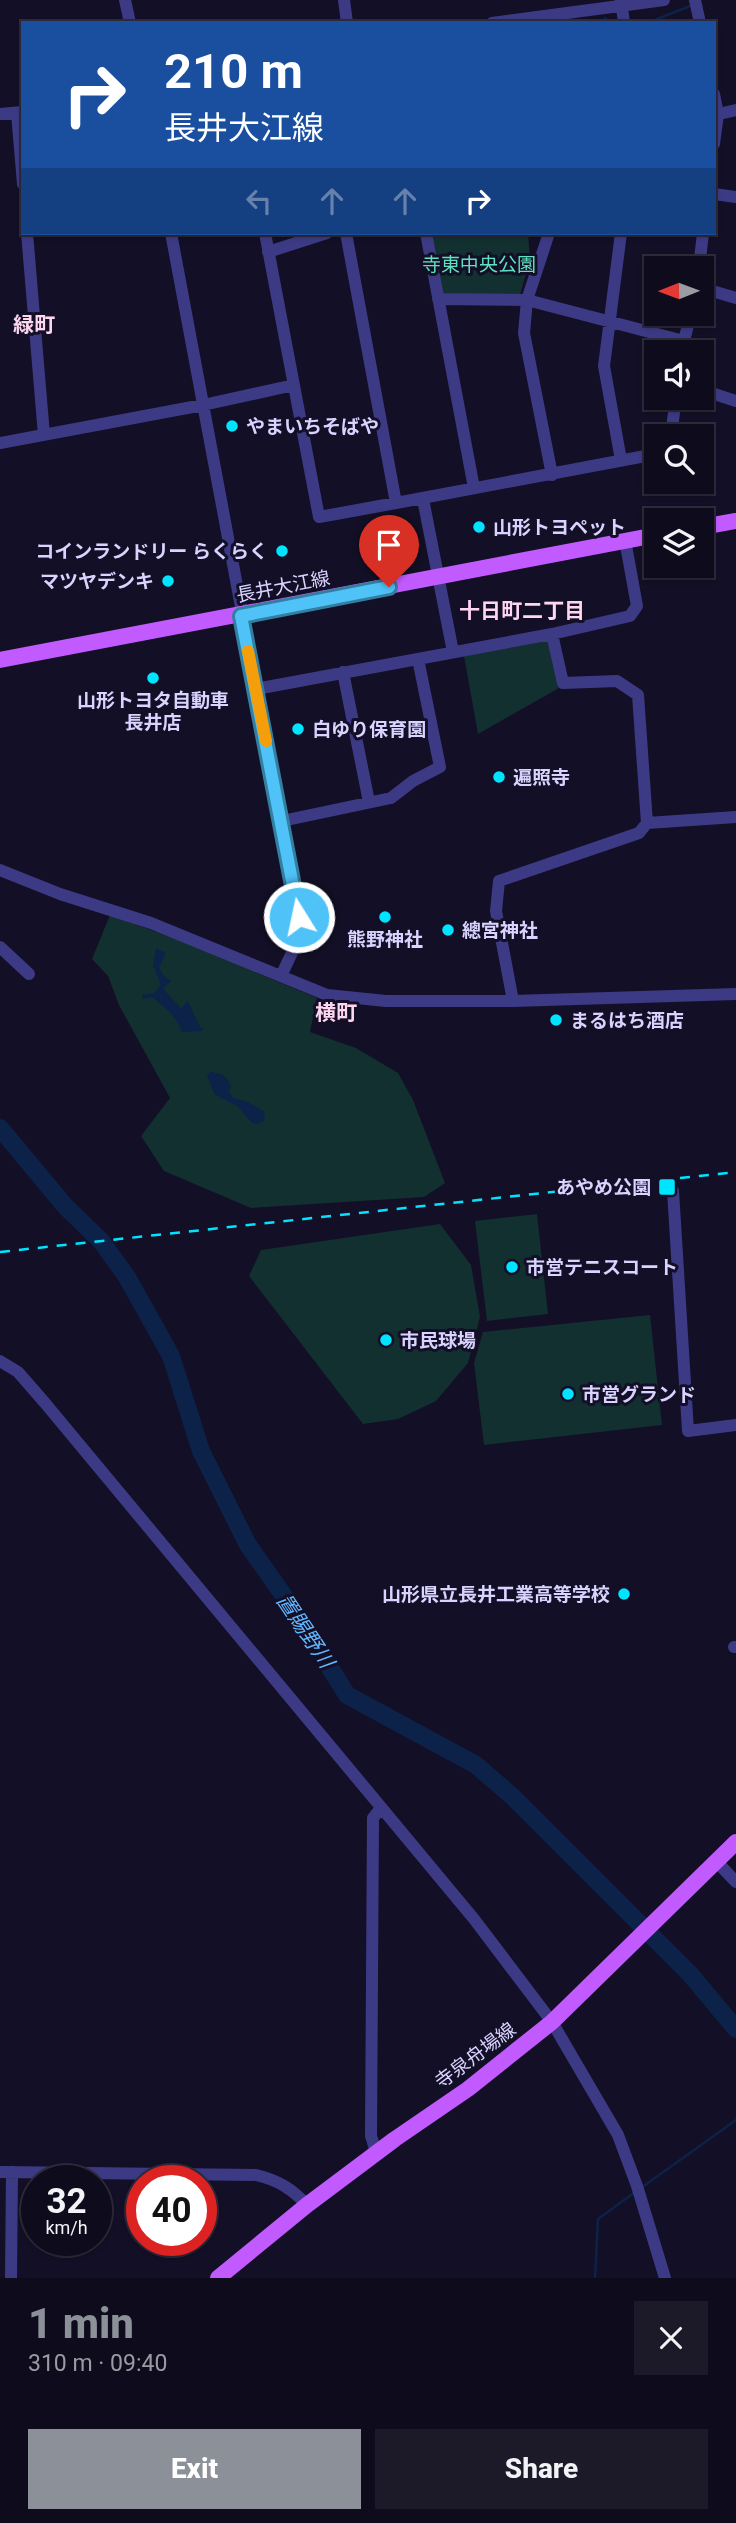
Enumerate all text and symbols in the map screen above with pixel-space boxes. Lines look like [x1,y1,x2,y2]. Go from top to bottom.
text: 210 m [164,43,303,100]
icon: right [49,49,140,140]
text: 長井大江線 [164,109,324,147]
icon: left [240,182,278,220]
icon: ahead [313,182,351,220]
icon: ahead [386,182,424,220]
icon: right [459,182,497,220]
park label: 寺東中央公園 [422,253,536,276]
north arrow [644,256,714,326]
map controls [644,256,714,578]
district label: 緑町 [13,313,55,337]
button: sound [644,340,714,410]
place label: やまいちそばや [246,415,379,438]
marker: やまいちそばや [224,418,240,434]
button: search [644,424,714,494]
button: layers [644,508,714,578]
pin [359,515,419,587]
place label: 山形トヨペット [493,516,626,539]
marker: 山形トヨペット [471,519,487,535]
icon: arrive [370,526,408,564]
place label: コインランドリー らくらく [35,540,268,563]
marker: コインランドリー らくらく [274,543,290,559]
street label: 長井大江線 [234,566,332,607]
place label: マツヤデンキ [40,570,154,593]
marker: マツヤデンキ [160,573,176,589]
district label: 十日町二丁目 [459,599,585,623]
marker: 山形トヨタ自動車 長井店 [145,670,161,686]
place label: 山形トヨタ自動車 長井店 [77,689,229,734]
place label: 白ゆり保育園 [312,718,426,741]
marker: 白ゆり保育園 [290,721,306,737]
place label: 遍照寺 [513,766,570,789]
marker: 遍照寺 [491,769,507,785]
position arrow [262,880,336,954]
marker: 熊野神社 [377,909,393,925]
place label: 總宮神社 [462,919,538,942]
marker: 總宮神社 [440,922,456,938]
place label: 熊野神社 [347,928,423,951]
district label: 横町 [315,1001,357,1025]
place label: まるはち酒店 [570,1009,684,1032]
marker: まるはち酒店 [548,1012,564,1028]
place label: あやめ公園 [556,1176,651,1199]
marker: あやめ公園 [657,1177,677,1197]
place label: 市営テニスコート [526,1256,678,1279]
marker: 市営テニスコート [504,1259,520,1275]
place label: 市民球場 [400,1329,476,1352]
marker: 市民球場 [378,1332,394,1348]
place label: 市営グランド [582,1383,696,1406]
marker: 市営グランド [560,1386,576,1402]
place label: 山形県立長井工業高等学校 [382,1583,610,1606]
marker: 山形県立長井工業高等学校 [616,1586,632,1602]
water label: 置賜野川 [272,1589,340,1674]
street label: 寺泉舟場線 [430,2018,520,2093]
speed limit sign: 40 [126,2165,217,2256]
text: 32 [46,2181,87,2222]
text: km/h [45,2217,88,2238]
text: 1 min [28,2299,134,2348]
button: close [634,2301,708,2375]
text: 310 m · 09:40 [28,2350,167,2377]
button: Exit [28,2429,361,2509]
button: Share [375,2429,708,2509]

